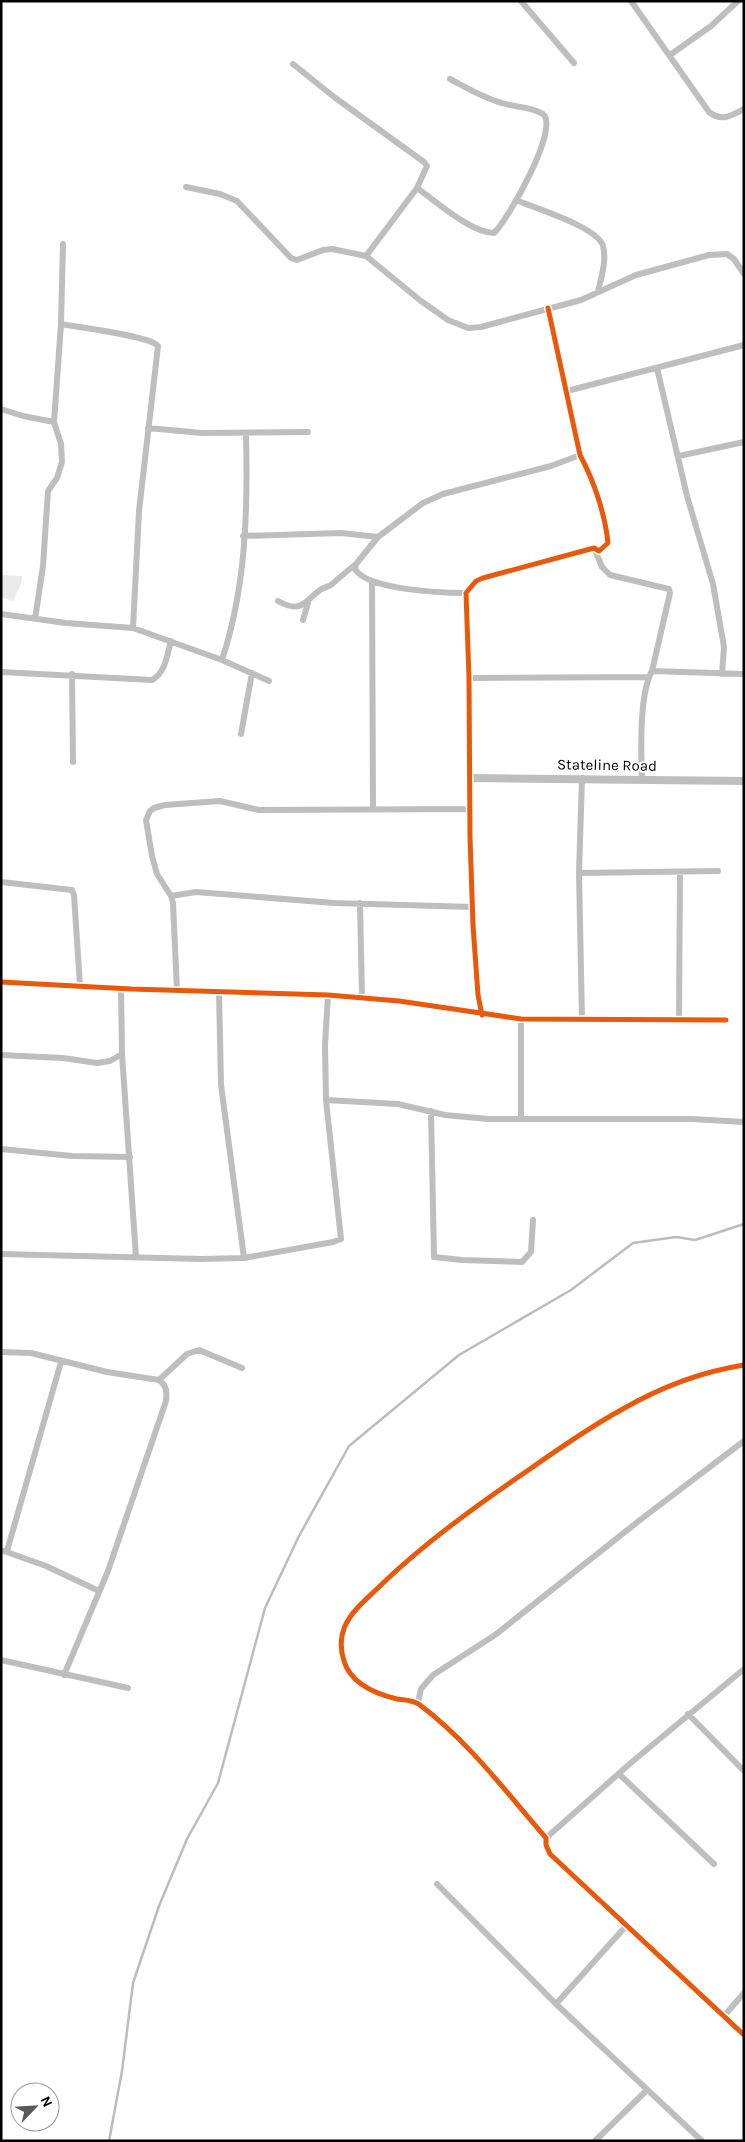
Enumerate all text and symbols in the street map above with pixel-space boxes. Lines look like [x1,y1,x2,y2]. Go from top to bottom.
street label: Stateline Road [557,755,657,775]
north arrow [10,2082,60,2132]
text: N [37,2094,56,2110]

